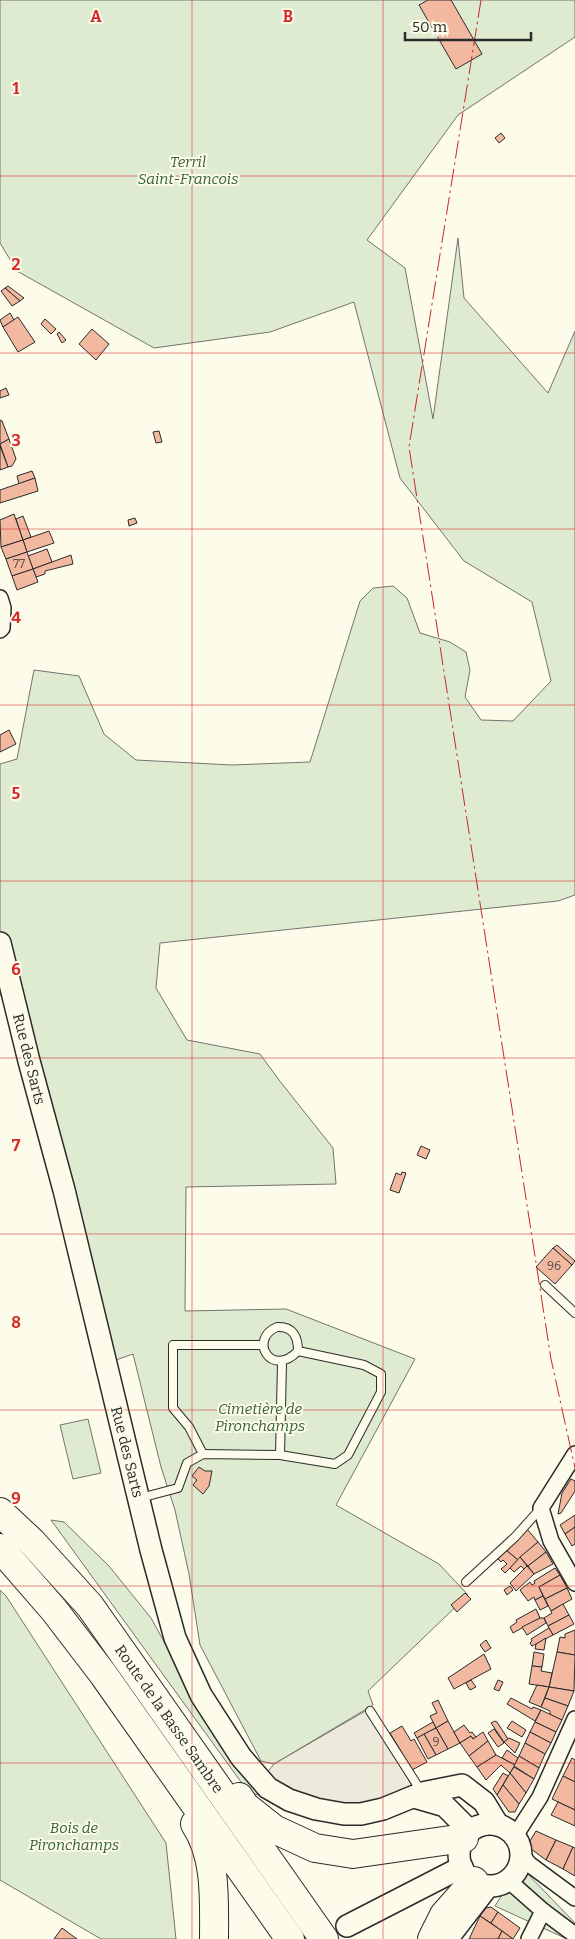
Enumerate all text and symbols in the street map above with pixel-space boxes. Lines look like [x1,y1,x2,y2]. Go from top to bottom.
text: A [90,7,102,26]
text: B [283,7,293,26]
scale bar [405,10,531,42]
text: 50 m [412,18,448,36]
text: 1 [13,79,20,98]
park label: Terril Saint-Francois [138,153,238,188]
text: 2 [11,255,21,274]
text: 3 [11,431,21,450]
house number: 77 [13,557,25,571]
text: 4 [11,608,21,627]
text: 5 [12,784,21,803]
text: 6 [11,960,21,979]
street label: Rue des Sarts [9,1012,49,1106]
text: 7 [12,1136,21,1155]
house number: 96 [547,1259,561,1273]
text: 8 [11,1313,21,1332]
park label: Cimetière de Pironchamps [215,1400,305,1435]
street label: Rue des Sarts [107,1405,147,1499]
text: 9 [11,1489,21,1508]
street label: Route de la Basse Sambre [111,1641,227,1797]
house number: 9 [432,1735,440,1749]
park label: Bois de Pironchamps [29,1819,119,1854]

